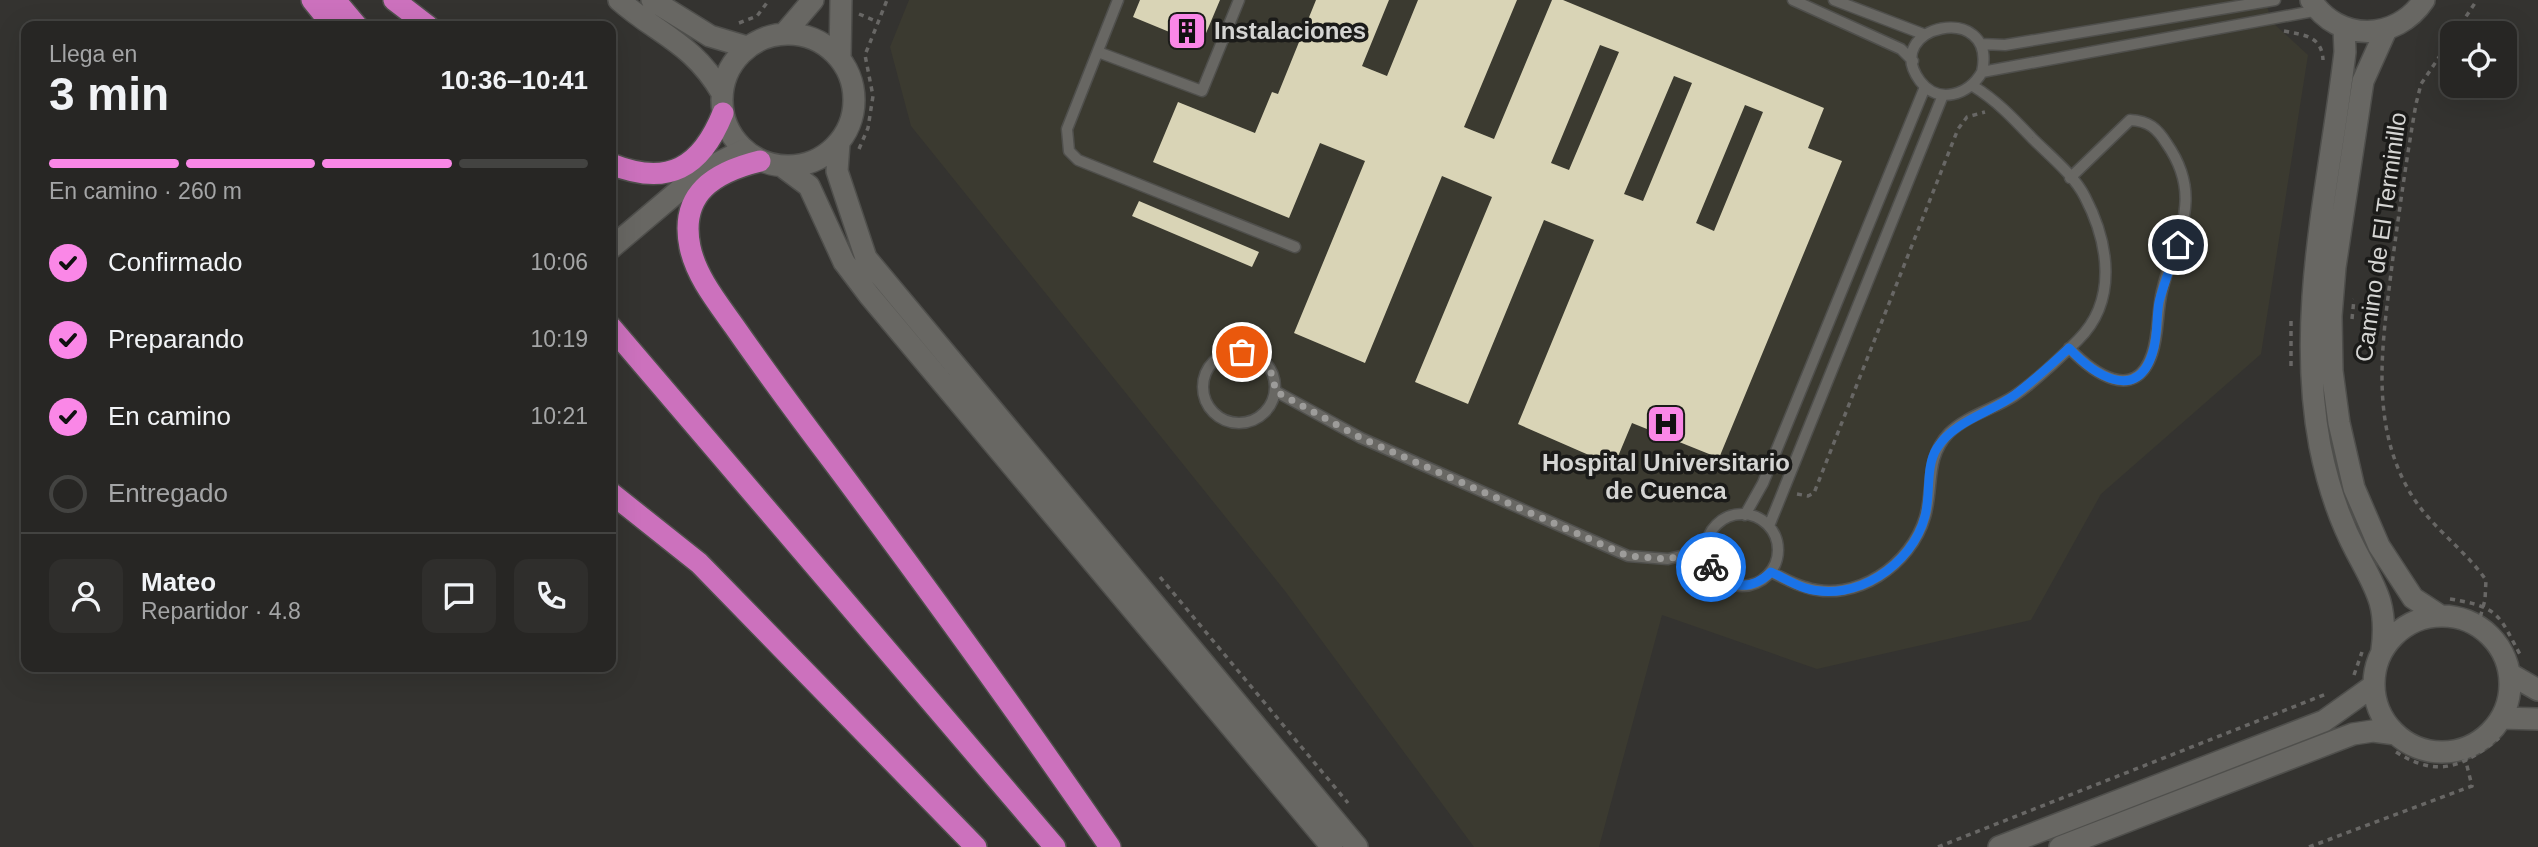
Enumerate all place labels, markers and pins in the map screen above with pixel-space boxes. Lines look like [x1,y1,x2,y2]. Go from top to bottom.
building icon: Instalaciones [1166,10,1208,52]
place label: Instalaciones [1214,17,1366,44]
pin [2148,215,2208,275]
pin [1212,322,1272,382]
hospital icon: Hospital Universitario de Cuenca [1645,403,1687,445]
place label: Hospital Universitario de Cuenca [1542,449,1790,504]

